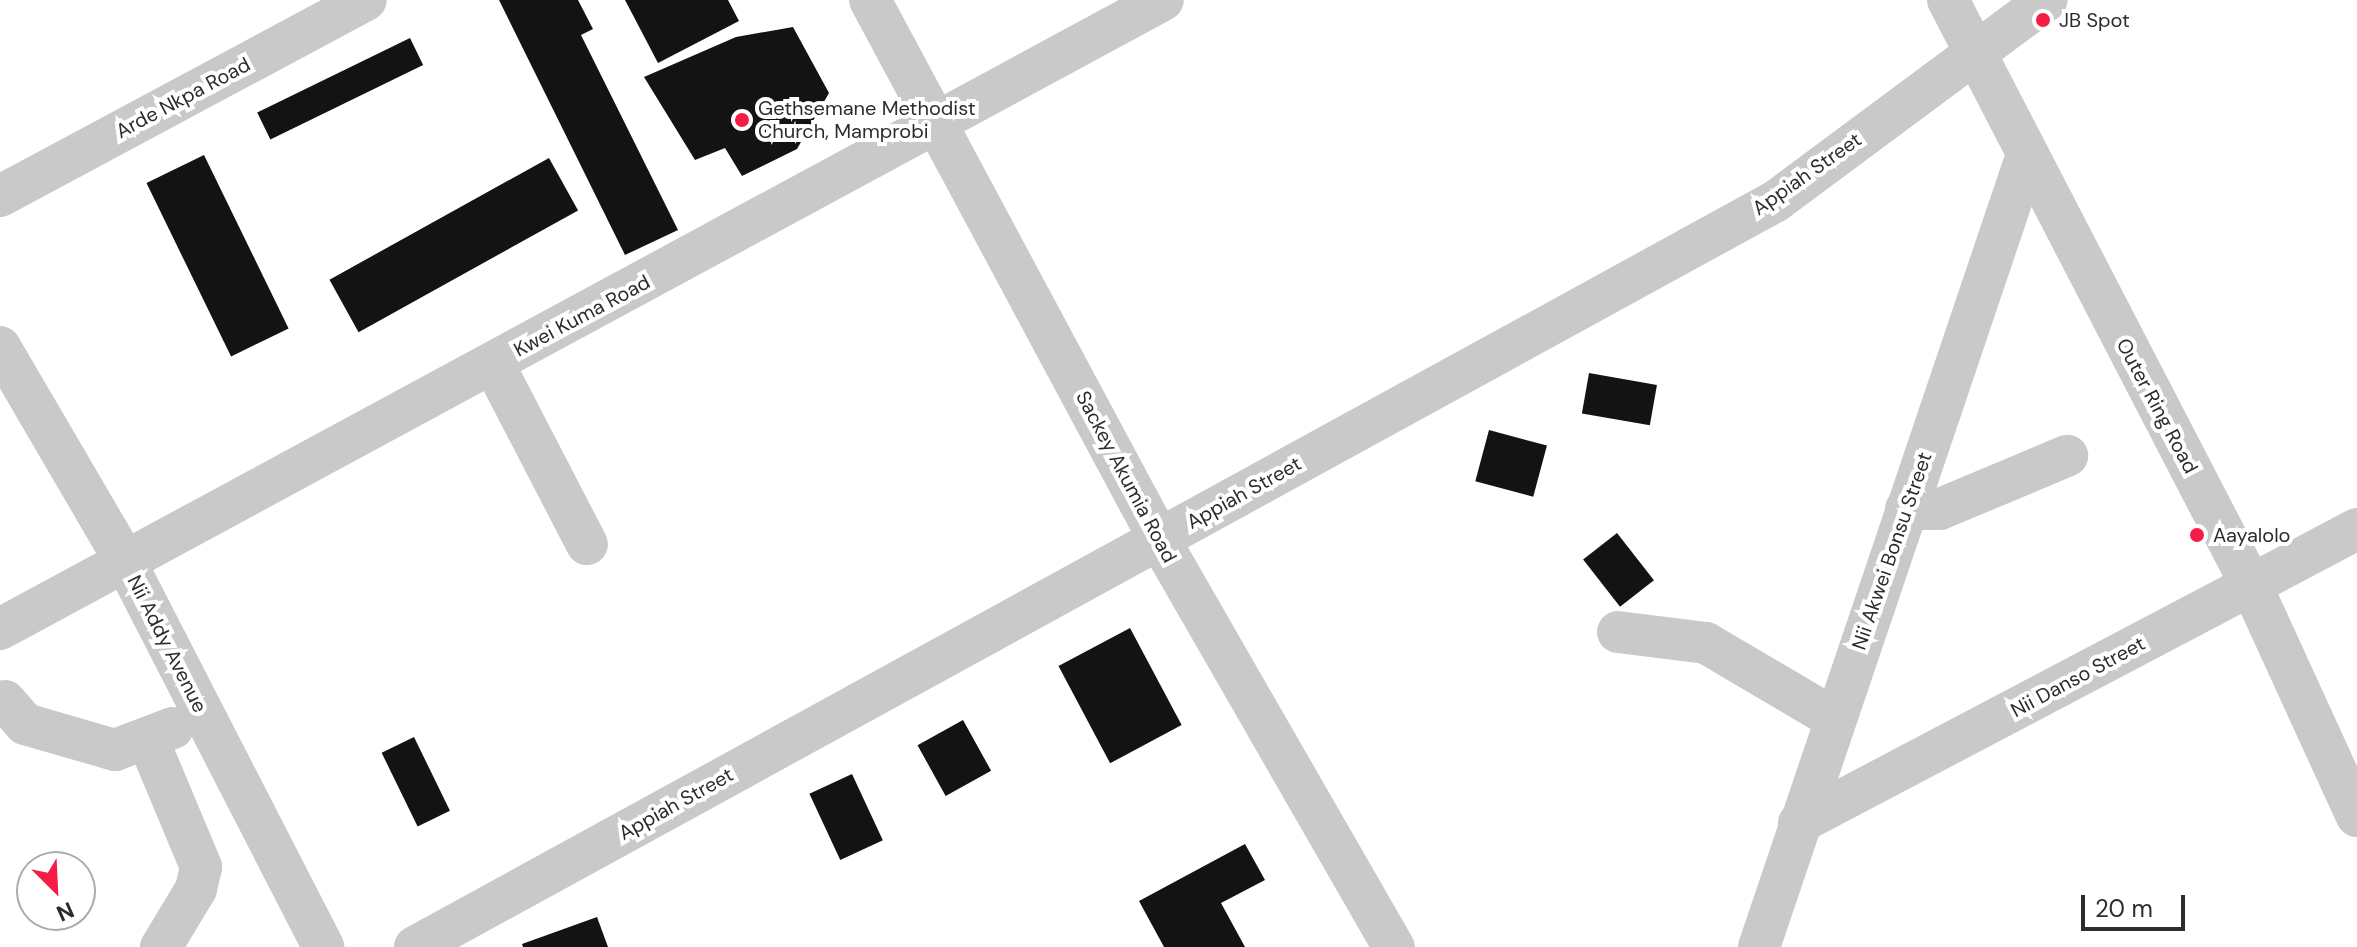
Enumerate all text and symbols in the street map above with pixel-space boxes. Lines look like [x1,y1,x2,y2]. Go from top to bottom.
place label: JB Spot [2059,8,2130,32]
marker: JB Spot [2034,11,2052,29]
street label: Arde Nkpa Road [112,52,254,144]
place label: Gethsemane Methodist Church, Mamprobi [758,96,976,143]
marker: Gethsemane Methodist Church, Mamprobi [733,111,751,129]
street label: Appiah Street [1748,128,1866,220]
street label: Kwei Kuma Road [510,270,654,362]
street label: Outer Ring Road [2111,334,2203,478]
street label: Sackey Akumia Road [1071,387,1181,567]
street label: Nii Akwei Bonsu Street [1847,449,1937,653]
street label: Appiah Street [1182,452,1306,534]
place label: Aayalolo [2213,523,2290,547]
marker: Aayalolo [2188,526,2206,544]
street label: Nii Addy Avenue [122,571,212,717]
street label: Nii Danso Street [2007,631,2149,723]
street label: Appiah Street [614,763,738,845]
north arrow [16,851,96,931]
scale bar [2085,879,2189,929]
text: 20 m [2095,893,2153,924]
text: N [52,895,78,928]

